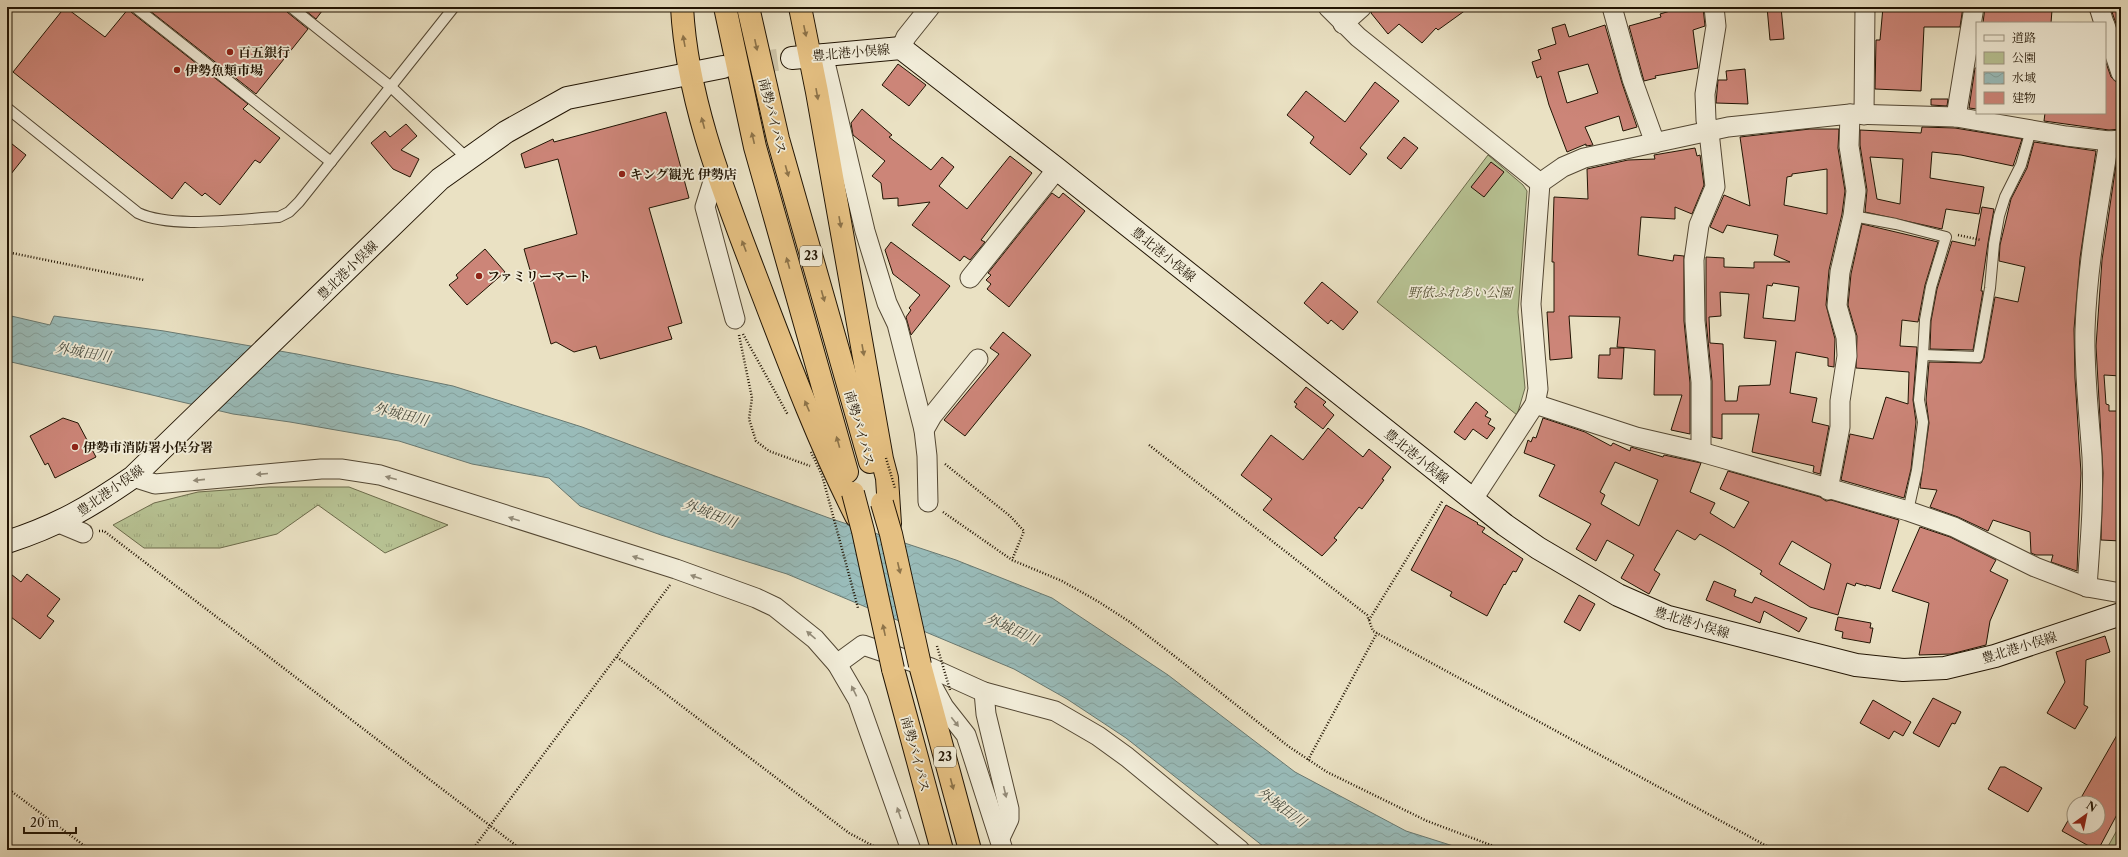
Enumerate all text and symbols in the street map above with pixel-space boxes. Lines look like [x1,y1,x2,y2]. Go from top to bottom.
legend [1976,22,2106,114]
one-way arrow [802,25,808,37]
text: 道路 [2012,30,2036,45]
one-way arrow [681,35,687,47]
one-way arrow [754,39,760,51]
street label: 豊北港小俣線 [811,41,891,63]
place label: 百五銀行 [238,44,290,60]
marker: 百五銀行 [225,47,235,57]
text: 公園 [2012,50,2036,65]
place label: 伊勢魚類市場 [185,62,263,78]
marker: 伊勢魚類市場 [172,65,182,75]
text: 水域 [2012,70,2036,85]
street label: 南勢バイパス [756,76,790,156]
one-way arrow [815,88,821,100]
text: 建物 [2012,90,2036,105]
one-way arrow [700,117,706,129]
one-way arrow [749,132,755,144]
place label: キング観光 伊勢店 [630,166,737,182]
one-way arrow [784,166,790,178]
marker: キング観光 伊勢店 [617,169,627,179]
one-way arrow [837,216,843,228]
street label: 豊北港小俣線 [1129,223,1199,285]
street label: 豊北港小俣線 [313,237,381,303]
one-way arrow [741,240,747,252]
road number: 23 [800,246,822,266]
one-way arrow [785,257,791,269]
place label: ファミリーマート [487,268,591,284]
marker: ファミリーマート [474,271,484,281]
park label: 野依ふれあい公園 [1408,284,1514,300]
one-way arrow [820,291,826,303]
water label: 外城田川 [54,338,114,366]
one-way arrow [860,344,866,356]
street label: 南勢バイパス [842,388,878,468]
water label: 外城田川 [372,398,432,430]
one-way arrow [803,400,809,412]
street label: 豊北港小俣線 [1382,425,1452,487]
one-way arrow [835,436,841,448]
place label: 伊勢市消防署小俣分署 [83,439,213,455]
marker: 伊勢市消防署小俣分署 [70,442,80,452]
street label: 豊北港小俣線 [73,461,147,519]
one-way arrow [256,470,268,477]
one-way arrow [385,475,397,481]
one-way arrow [193,476,205,483]
water label: 外城田川 [681,495,741,532]
one-way arrow [508,516,520,522]
one-way arrow [632,555,644,561]
one-way arrow [896,562,902,574]
one-way arrow [690,573,702,579]
street label: 豊北港小俣線 [1652,603,1732,641]
water label: 外城田川 [983,609,1043,649]
one-way arrow [881,624,887,637]
street label: 豊北港小俣線 [1979,628,2059,666]
one-way arrow [805,631,816,640]
one-way arrow [850,686,857,697]
street label: 南勢バイパス [898,714,934,794]
one-way arrow [951,716,960,727]
road number: 23 [934,747,956,767]
one-way arrow [949,778,955,790]
water label: 外城田川 [1254,783,1312,832]
one-way arrow [1002,786,1008,799]
north arrow [2066,795,2106,835]
text: N [2084,798,2100,815]
one-way arrow [896,807,902,819]
scale bar [24,809,76,835]
text: 20 m [30,815,59,830]

